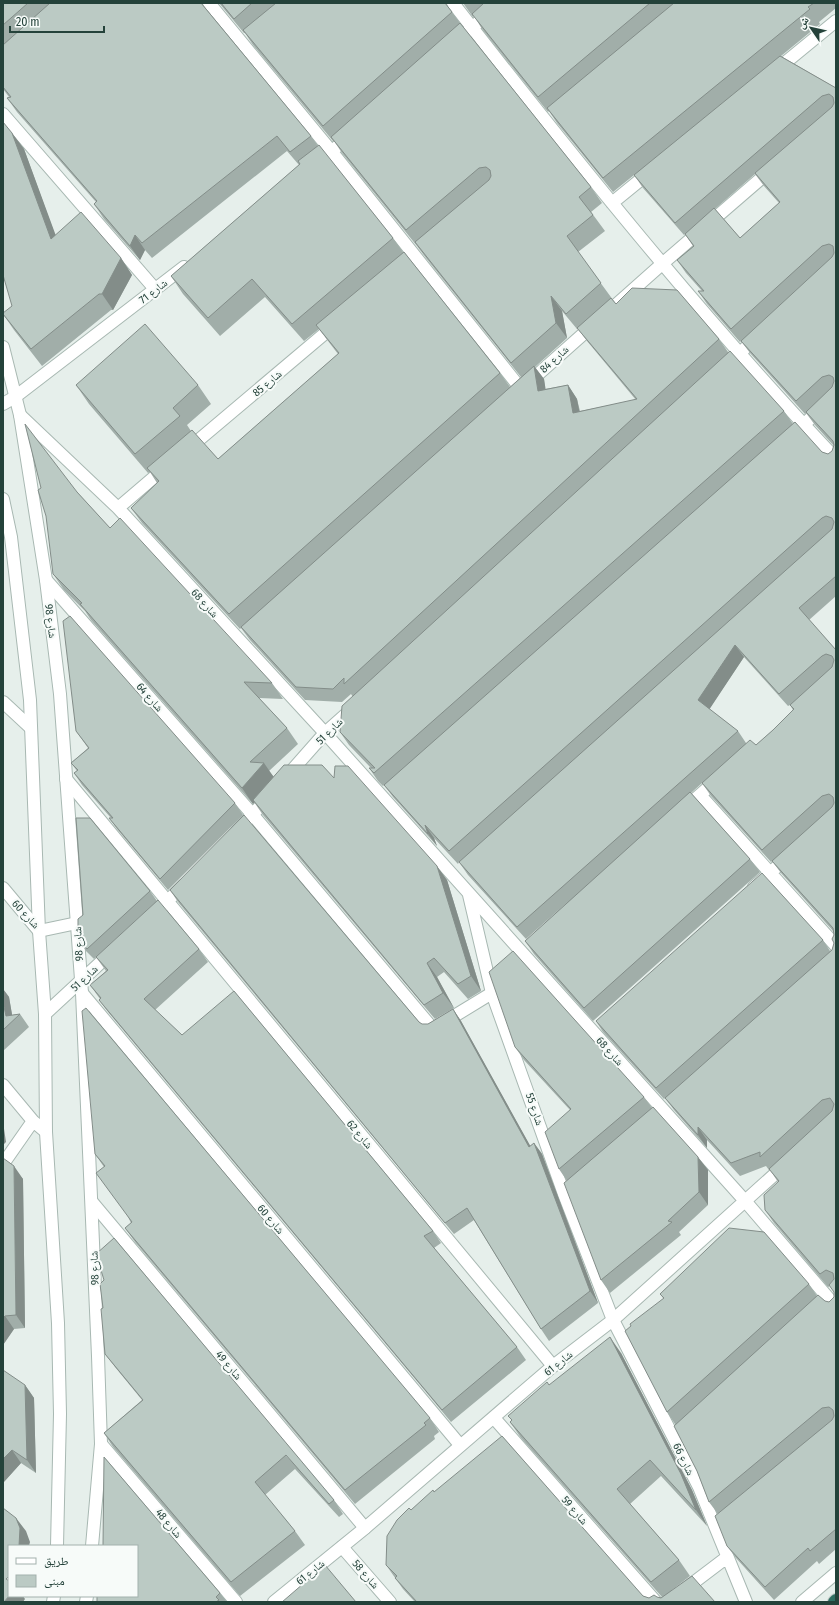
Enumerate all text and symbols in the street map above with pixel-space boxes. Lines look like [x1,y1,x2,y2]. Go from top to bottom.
scale bar [10,8,104,34]
north arrow [791,8,831,48]
text: ش [794,14,813,32]
text: 20 m [16,15,40,29]
street label: شارع 71 [137,276,170,306]
street label: شارع 84 [537,343,571,376]
street label: شارع 85 [250,367,285,399]
street label: شارع 68 [188,586,221,620]
street label: شارع 98 [42,603,59,639]
street label: شارع 64 [133,680,166,715]
street label: شارع 51 [313,715,345,747]
street label: شارع 60 [9,897,42,931]
street label: شارع 98 [71,926,86,961]
street label: شارع 51 [68,963,101,994]
street label: شارع 68 [593,1034,626,1068]
street label: شارع 55 [523,1091,546,1127]
street label: شارع 62 [344,1117,375,1151]
street label: شارع 60 [254,1202,287,1237]
street label: شارع 98 [87,1251,102,1285]
street label: شارع 49 [213,1348,245,1383]
street label: شارع 61 [541,1348,575,1379]
street label: شارع 66 [670,1441,697,1478]
street label: شارع 59 [559,1493,591,1527]
street label: شارع 48 [153,1506,185,1541]
legend [8,1545,138,1597]
text: طريق [44,1554,69,1568]
street label: شارع 61 [293,1557,327,1588]
street label: شارع 58 [350,1557,382,1591]
text: مبنى [44,1574,65,1588]

